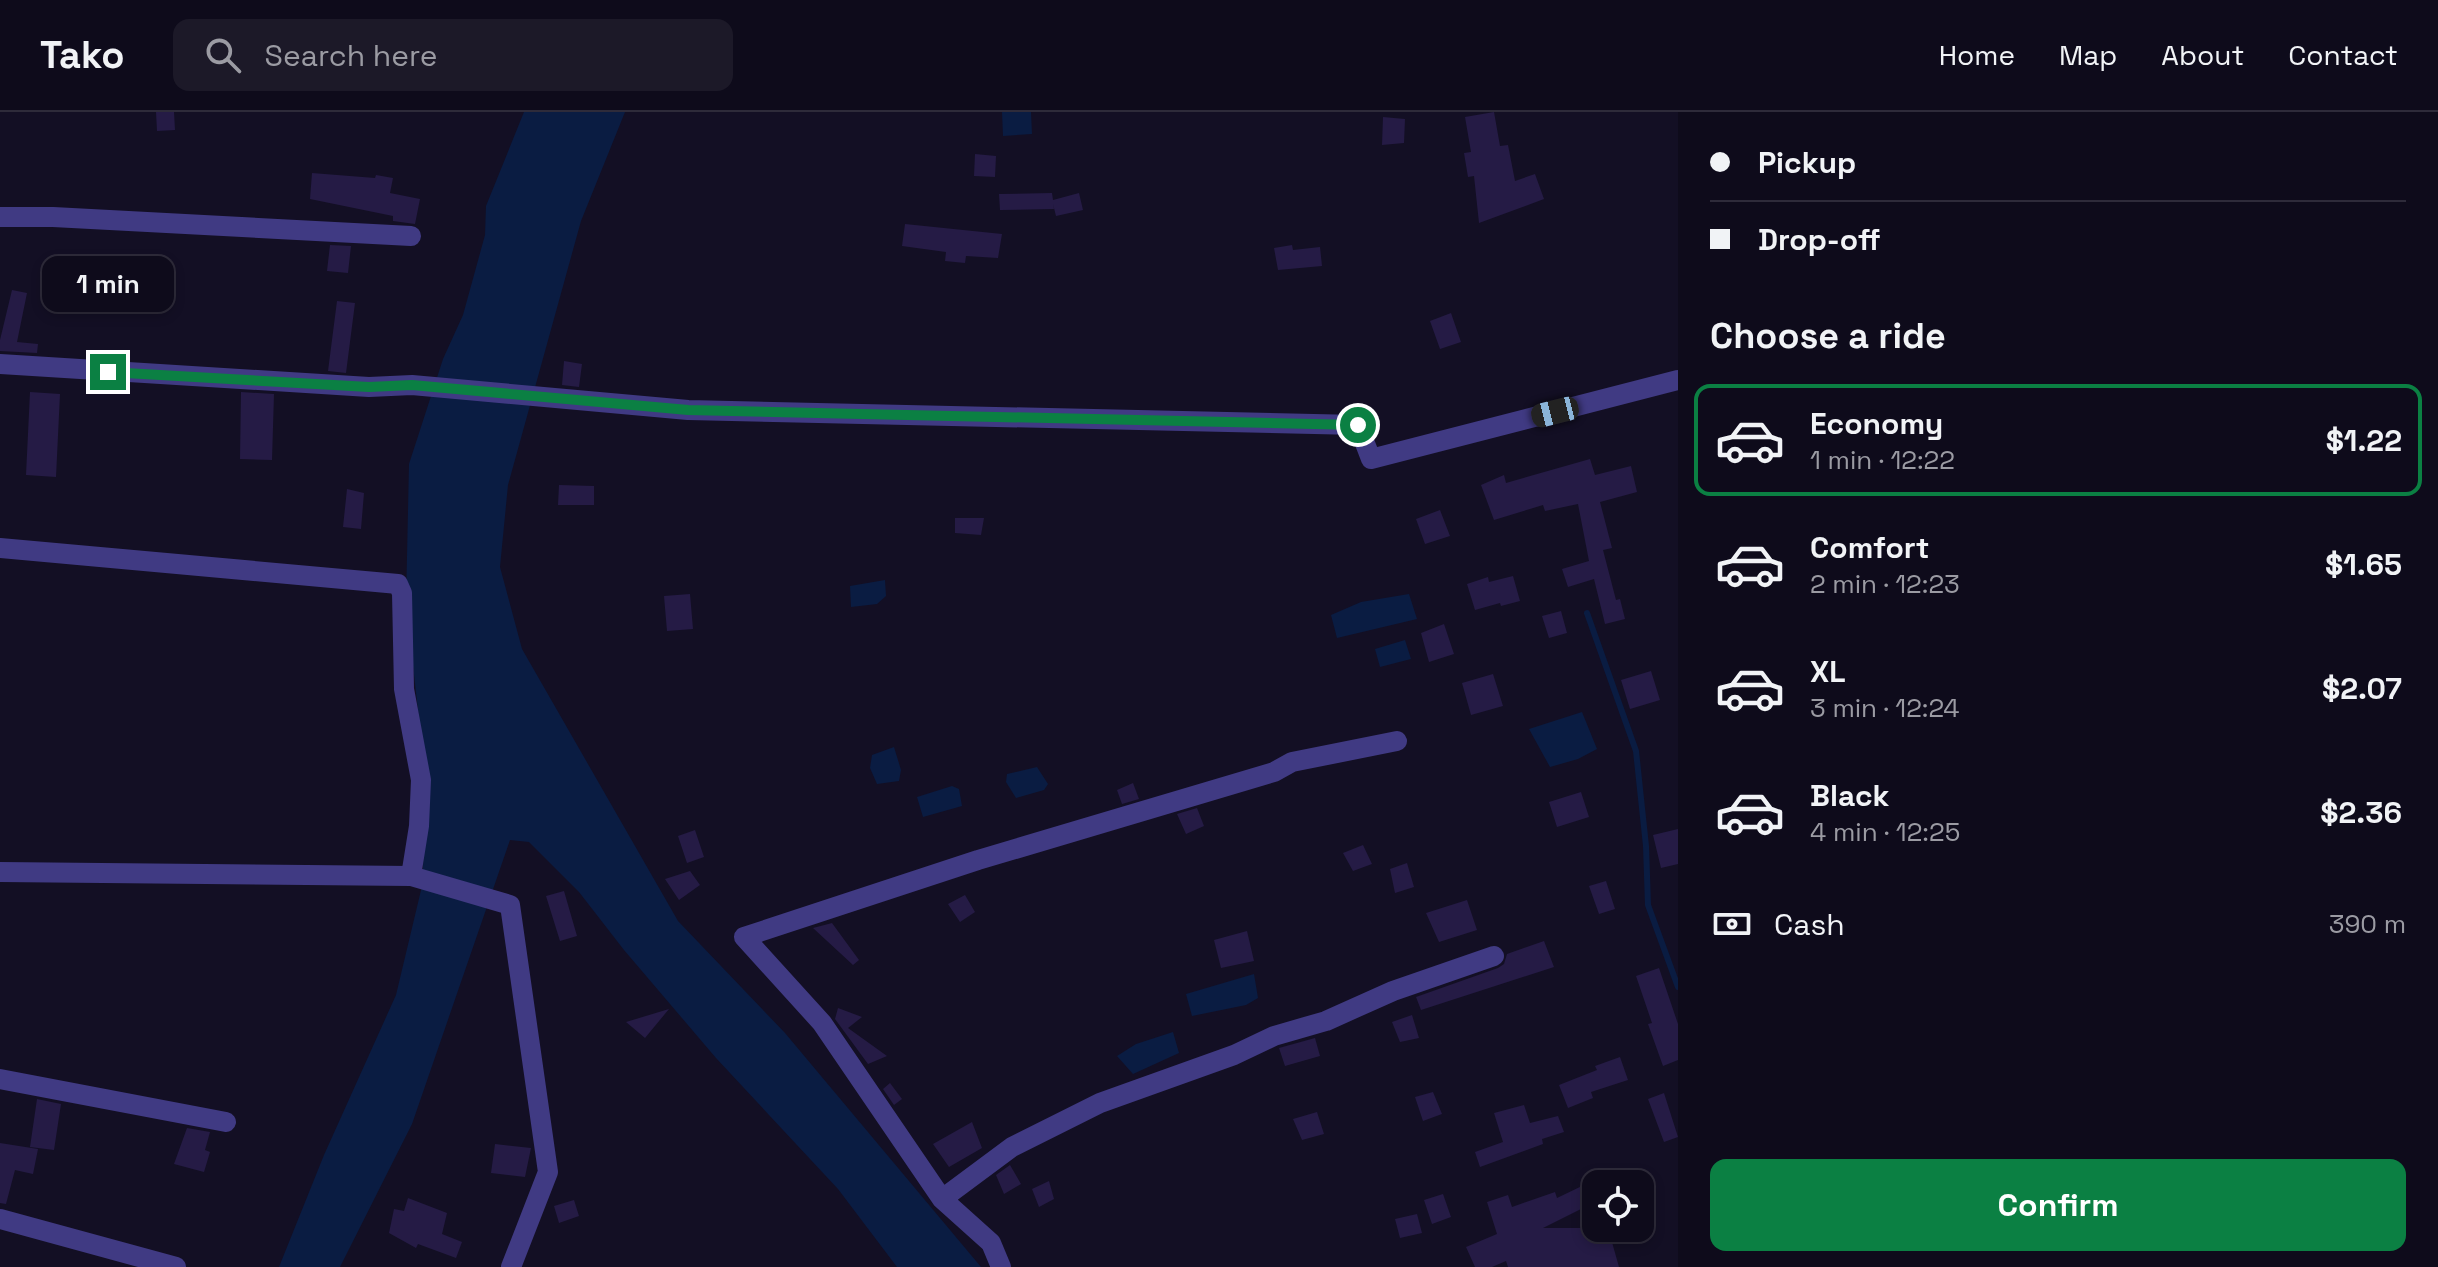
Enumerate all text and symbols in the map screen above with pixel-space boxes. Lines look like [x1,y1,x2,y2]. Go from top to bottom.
search box [173,19,733,91]
text: Tako [40,31,125,79]
icon: search [201,33,245,77]
text: Search here [265,36,437,75]
text: Home [1939,37,2015,73]
text: Map [2059,37,2117,73]
text: About [2161,37,2244,73]
text: Contact [2288,37,2398,73]
text: Pickup [1758,143,1856,182]
text: Drop-off [1758,220,1881,259]
callout: 1 min [42,256,174,312]
text: 1 min [76,267,140,301]
text: Choose a ride [1710,313,1946,359]
route end [90,354,126,390]
car [1529,395,1581,429]
icon: car [1714,404,1786,476]
text: Economy [1810,404,1943,443]
route start [1340,407,1376,443]
text: $1.22 [2326,421,2402,460]
text: 1 min · 12:22 [1810,443,1955,477]
icon: car [1714,528,1786,600]
text: Comfort [1810,528,1929,567]
text: $1.65 [2325,545,2402,584]
text: 2 min · 12:23 [1810,567,1960,601]
icon: car [1714,652,1786,724]
text: XL [1810,652,1846,691]
text: $2.07 [2322,669,2402,708]
text: 3 min · 12:24 [1810,691,1960,725]
icon: car [1714,776,1786,848]
text: Black [1810,776,1889,815]
text: $2.36 [2320,793,2402,832]
text: 4 min · 12:25 [1810,815,1960,849]
icon: cash [1710,902,1754,946]
text: Cash [1774,905,1845,944]
text: 390 m [2329,907,2406,941]
button: Confirm [1710,1159,2406,1251]
map controls [1582,1170,1654,1242]
button: locate [1582,1170,1654,1242]

